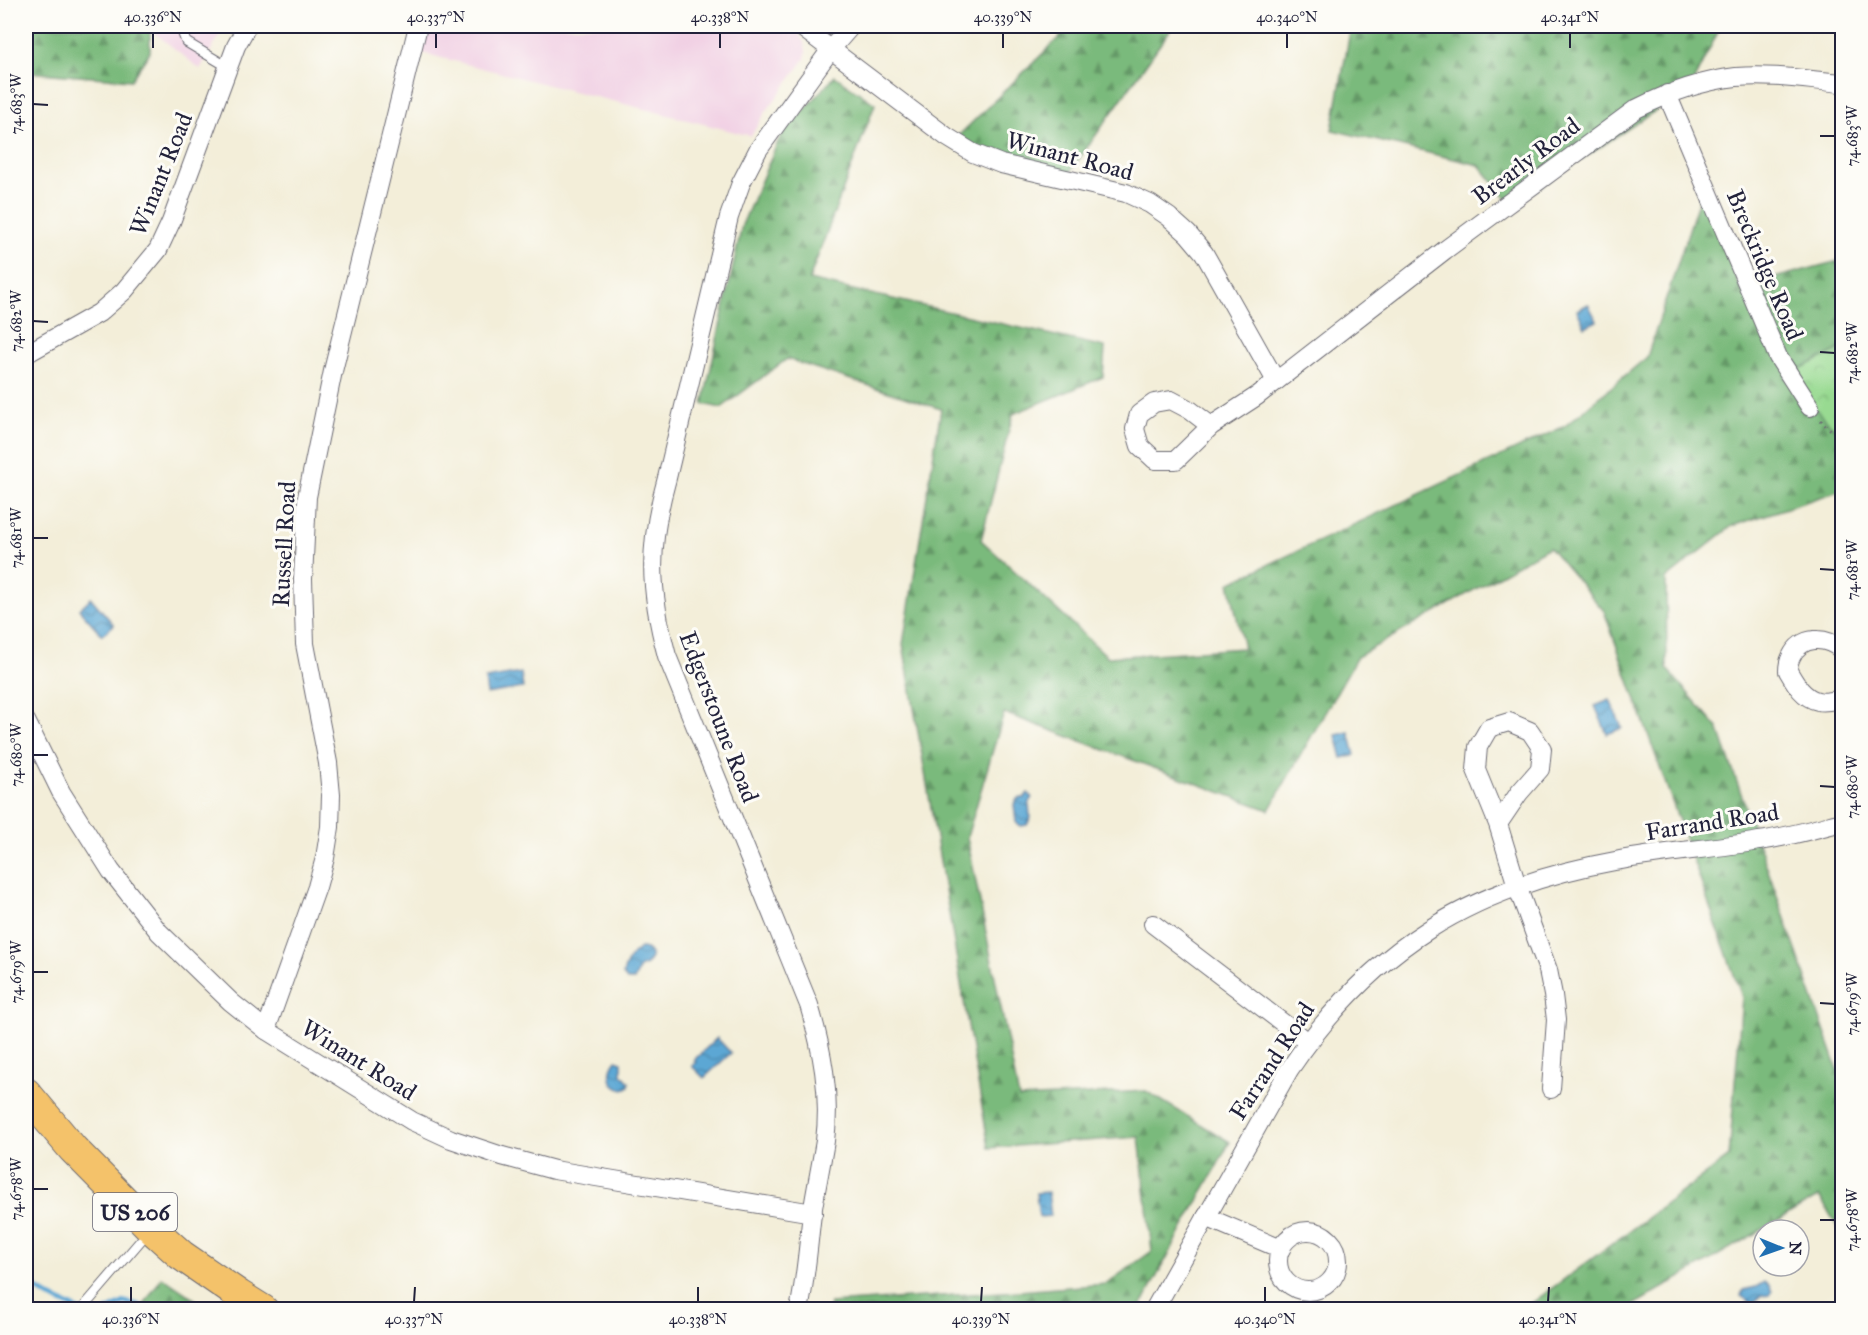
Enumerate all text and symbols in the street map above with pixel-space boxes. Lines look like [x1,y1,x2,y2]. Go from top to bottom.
text: 40.336°N [124,8,182,26]
text: 40.337°N [407,8,465,26]
text: 40.338°N [691,8,749,26]
text: 40.339°N [974,8,1032,26]
text: 40.340°N [1256,8,1318,26]
text: 40.341°N [1541,8,1600,26]
text: 74.683°W [7,73,25,134]
text: 74.683°W [1843,105,1861,166]
street label: Winant Road [123,108,199,240]
street label: Brearly Road [1466,111,1586,211]
street label: Winant Road [1003,125,1137,187]
street label: Breckridge Road [1720,185,1810,345]
text: 74.682°W [7,289,25,352]
text: 74.682°W [1843,321,1861,384]
street label: Russell Road [266,480,302,608]
text: 74.681°W [7,507,25,568]
text: 74.681°W [1843,539,1861,600]
street label: Edgerstoune Road [673,627,765,807]
text: 74.680°W [7,722,25,787]
text: 74.680°W [1843,754,1861,819]
street label: Farrand Road [1643,797,1781,847]
text: 74.679°W [7,940,25,1003]
text: 74.679°W [1843,972,1861,1035]
street label: Farrand Road [1223,996,1321,1126]
street label: Winant Road [296,1013,422,1107]
text: 74.678°W [7,1157,25,1220]
text: 74.678°W [1843,1188,1861,1251]
road number: US 206 [93,1193,177,1231]
north arrow [1751,1218,1811,1278]
text: N [1786,1241,1805,1256]
text: 40.336°N [102,1310,160,1328]
text: 40.337°N [385,1310,443,1328]
text: 40.338°N [669,1310,727,1328]
text: 40.339°N [952,1310,1010,1328]
text: 40.340°N [1234,1310,1296,1328]
text: 40.341°N [1519,1310,1578,1328]

